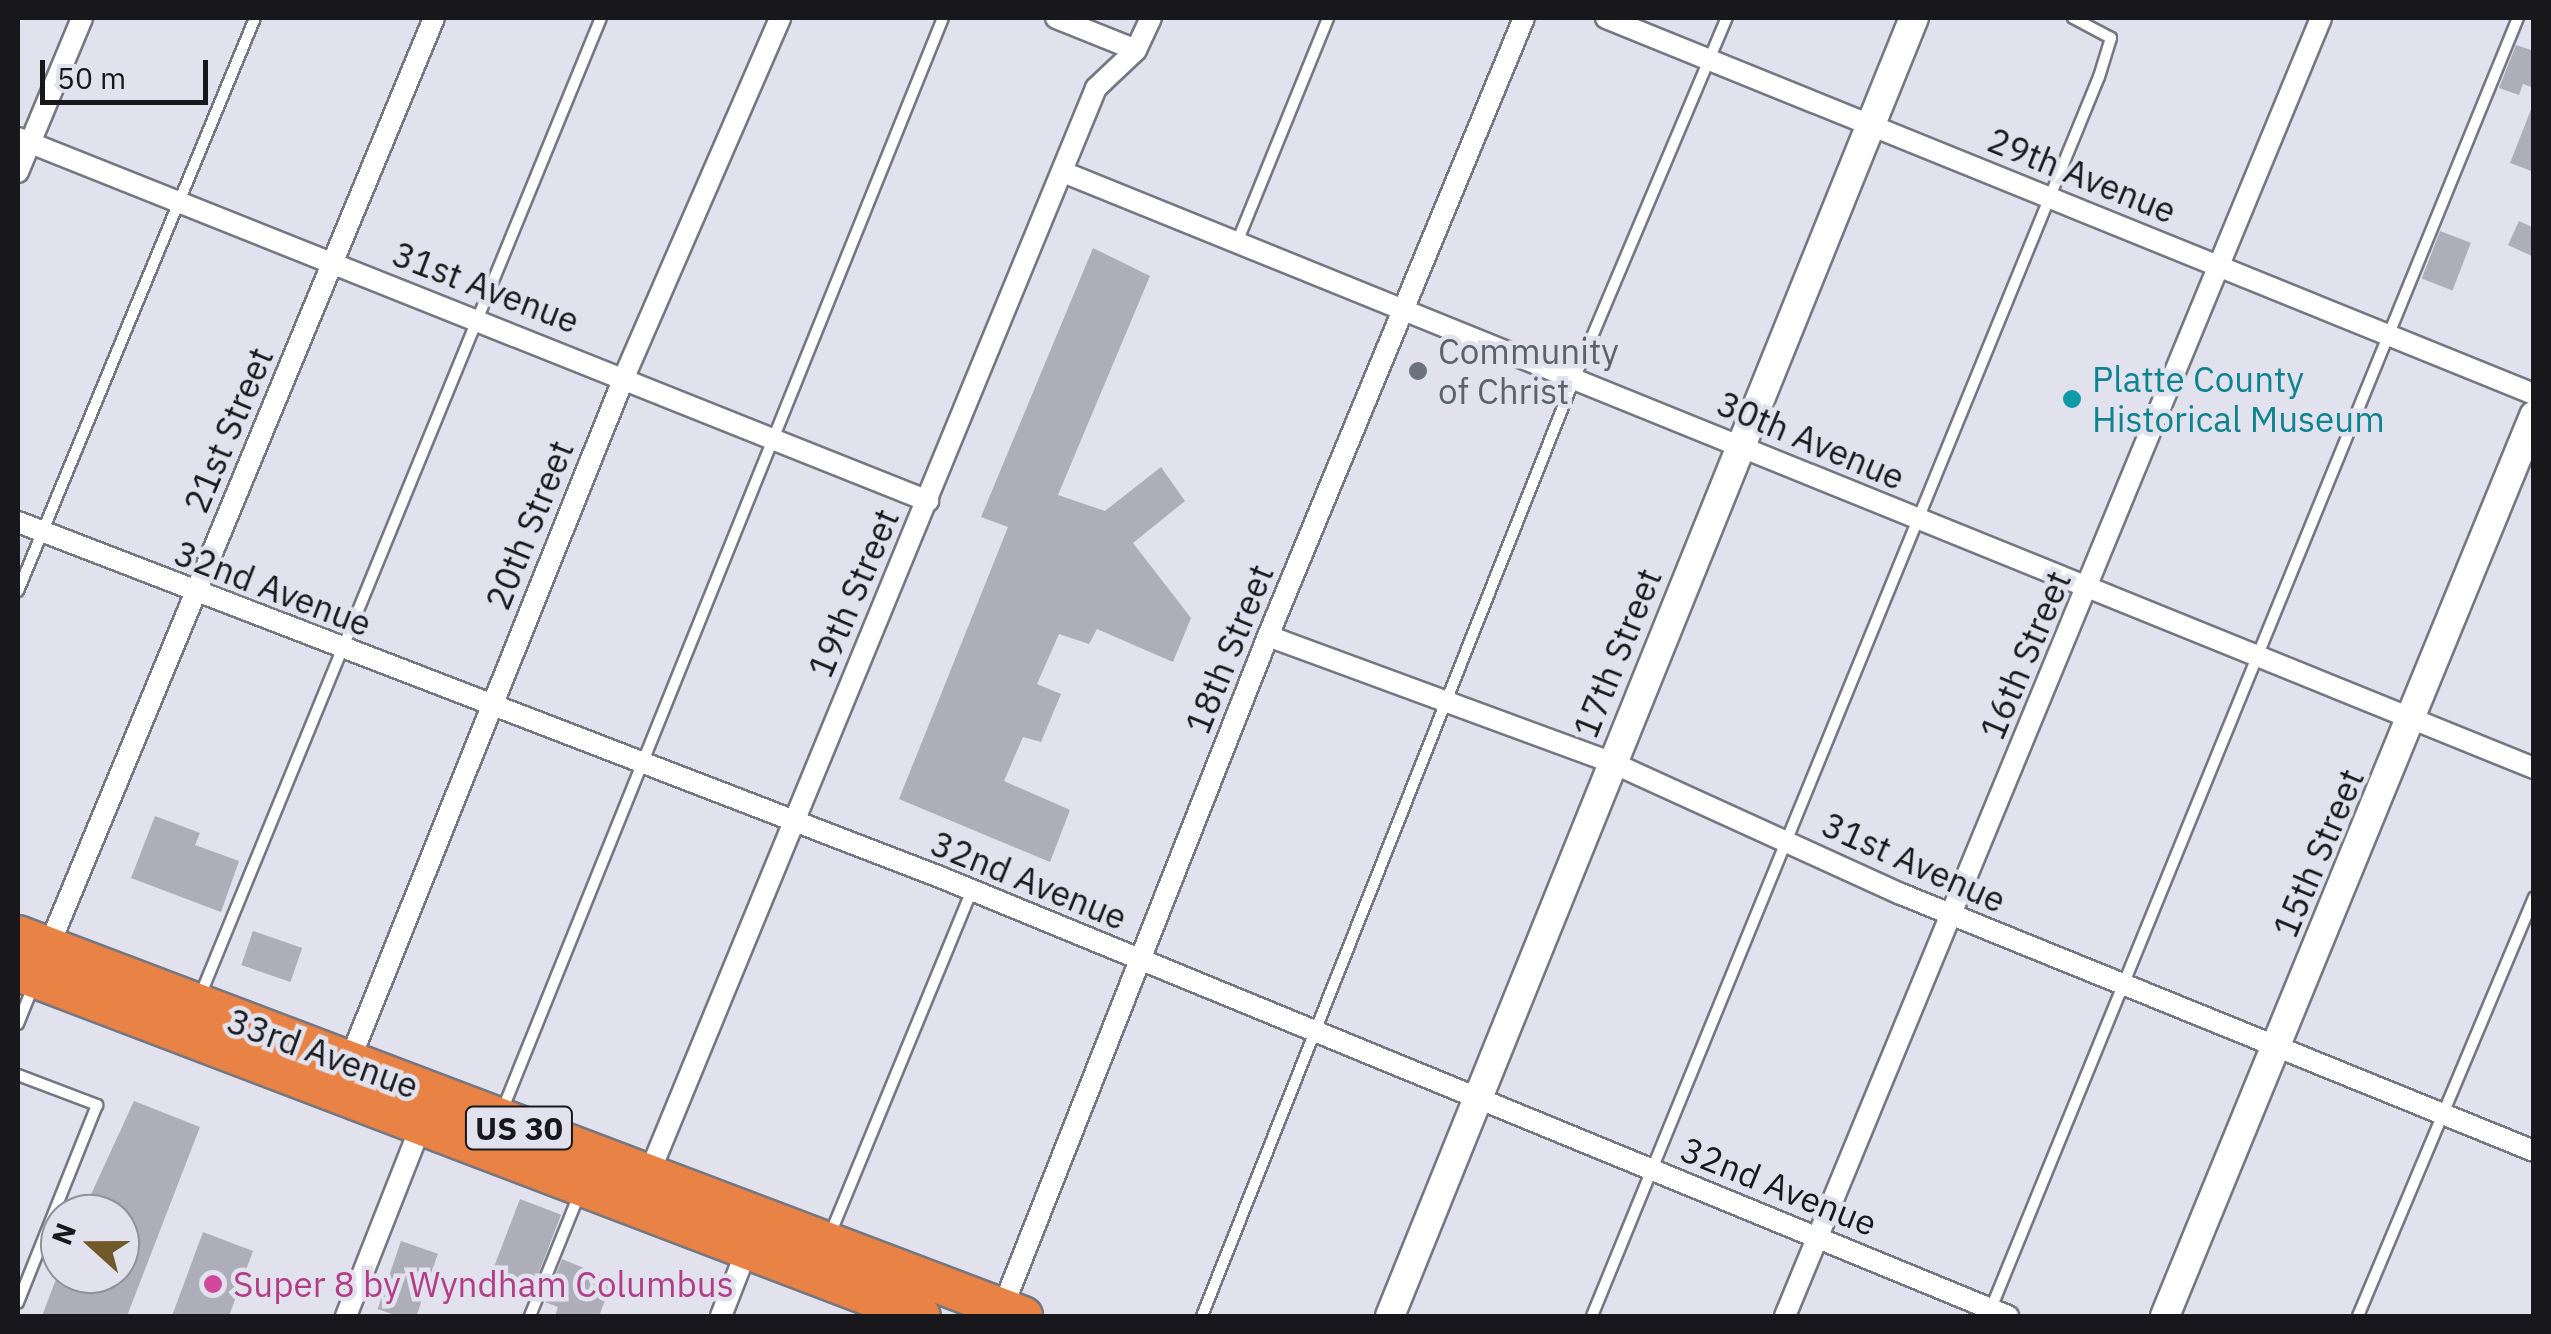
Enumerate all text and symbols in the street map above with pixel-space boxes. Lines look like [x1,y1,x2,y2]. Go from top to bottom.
scale bar [45,40,212,102]
text: 50 m [57,58,126,97]
street label: 29th Avenue [1982,118,2182,232]
street label: 31st Avenue [387,232,585,342]
place label: Community of Christ [1438,330,1619,412]
street label: 21st Street [174,341,282,519]
place label: Platte County Historical Museum [2092,358,2385,440]
marker: Community of Christ [1407,360,1429,382]
street label: 30th Avenue [1711,382,1911,498]
marker: Platte County Historical Museum [2061,388,2083,410]
street label: 20th Street [476,434,582,616]
street label: 19th Street [799,503,907,683]
street label: 32nd Avenue [169,531,377,645]
street label: 18th Street [1176,558,1282,740]
street label: 17th Street [1564,562,1670,744]
street label: 16th Street [1971,565,2079,745]
street label: 15th Street [2264,763,2372,943]
street label: 31st Avenue [1816,803,2012,921]
street label: 32nd Avenue [925,822,1133,938]
street label: 33rd Avenue [222,999,424,1107]
road number: US 30 [464,1101,574,1155]
street label: 32nd Avenue [1675,1128,1883,1244]
north arrow [40,1194,140,1294]
text: N [42,1218,84,1250]
place label: Super 8 by Wyndham Columbus [233,1263,734,1305]
marker: Super 8 by Wyndham Columbus [202,1273,224,1295]

